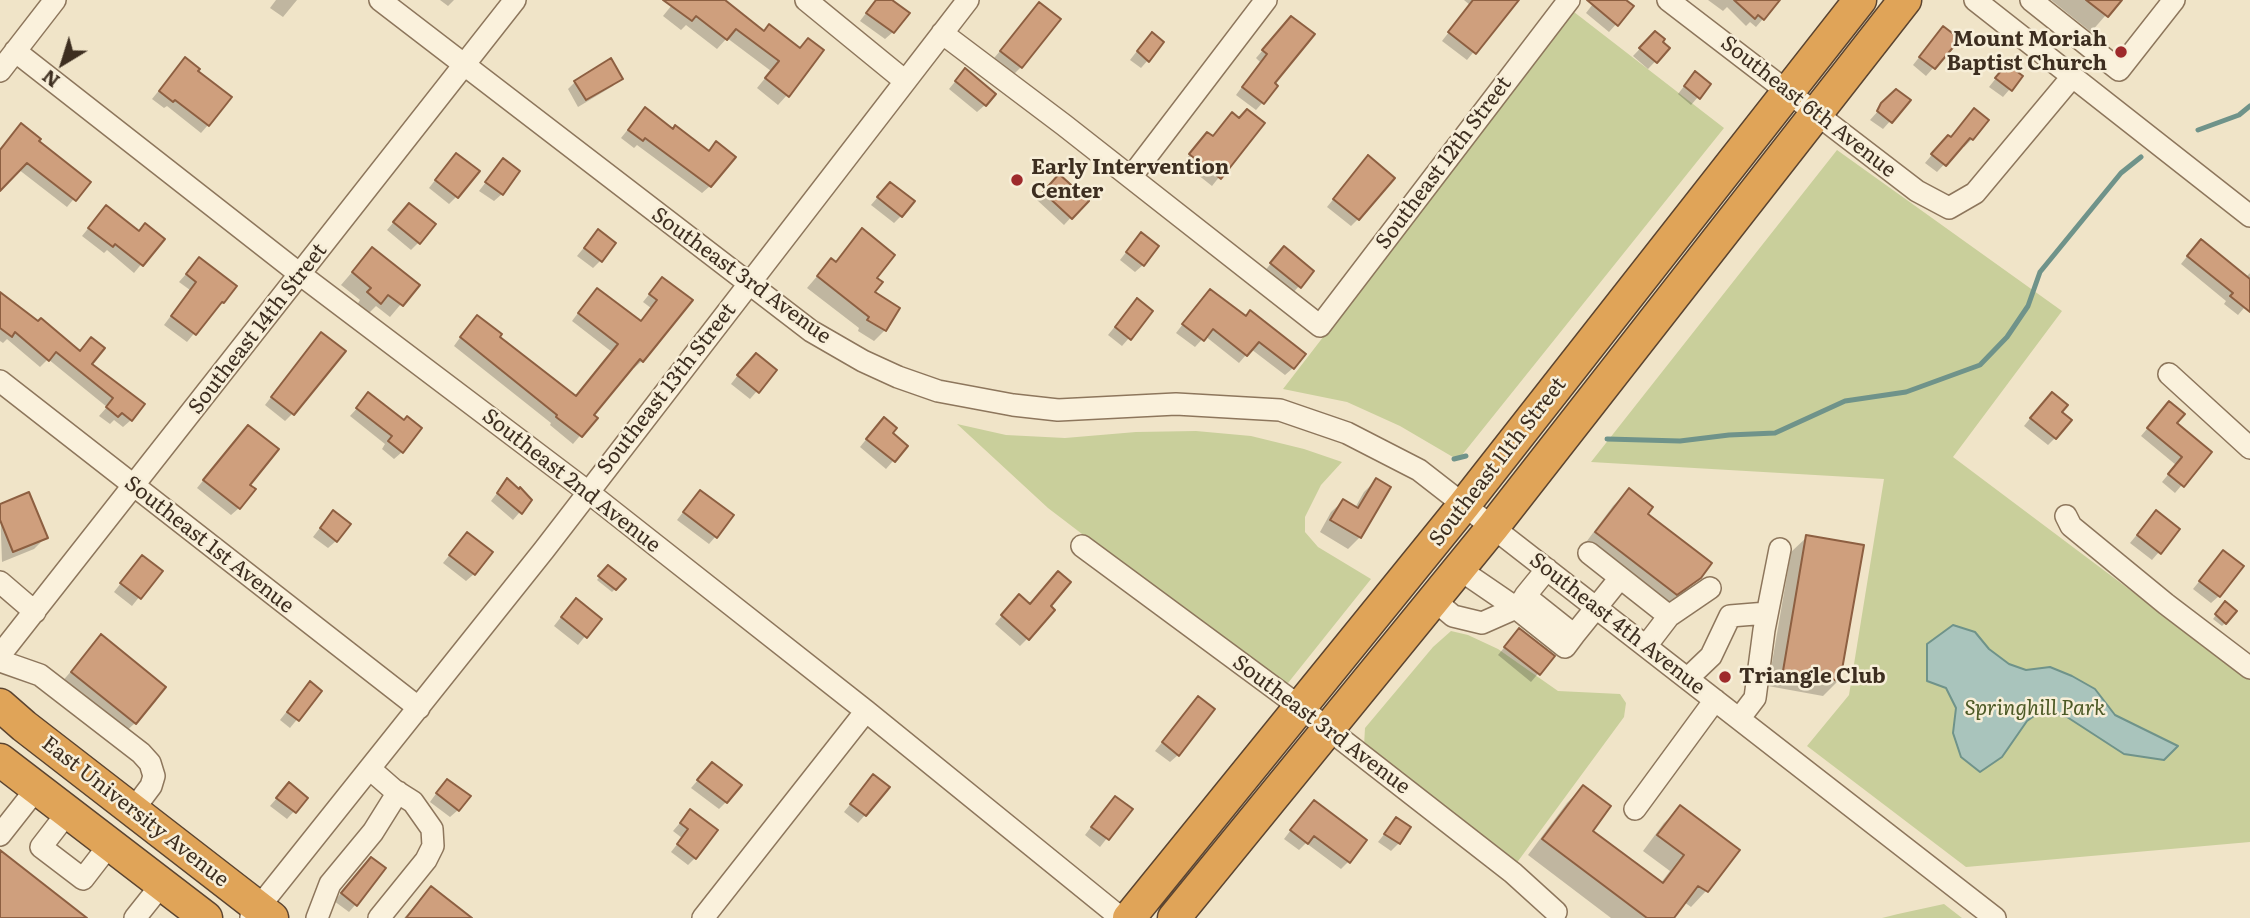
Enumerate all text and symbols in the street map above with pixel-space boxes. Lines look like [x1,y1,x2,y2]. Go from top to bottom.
place label: Mount Moriah Baptist Church [1946,27,2107,77]
north arrow [28,28,98,98]
street label: Southeast 6th Avenue [1715,31,1901,183]
marker: Mount Moriah Baptist Church [2113,44,2129,60]
text: N [35,64,65,95]
street label: Southeast 12th Street [1371,72,1517,254]
place label: Early Intervention Center [1031,155,1229,205]
marker: Early Intervention Center [1009,172,1025,188]
street label: Southeast 3rd Avenue [646,202,836,350]
street label: Southeast 14th Street [184,239,332,419]
street label: Southeast 13th Street [592,298,742,480]
street label: Southeast 11th Street [1424,373,1572,551]
street label: Southeast 2nd Avenue [477,404,665,558]
street label: Southeast 1st Avenue [119,471,299,619]
street label: Southeast 4th Avenue [1524,548,1710,700]
street label: Southeast 3rd Avenue [1227,650,1415,800]
place label: Triangle Club [1739,664,1886,690]
marker: Triangle Club [1717,669,1733,685]
park label: Springhill Park [1965,696,2105,722]
street label: East University Avenue [37,731,233,893]

